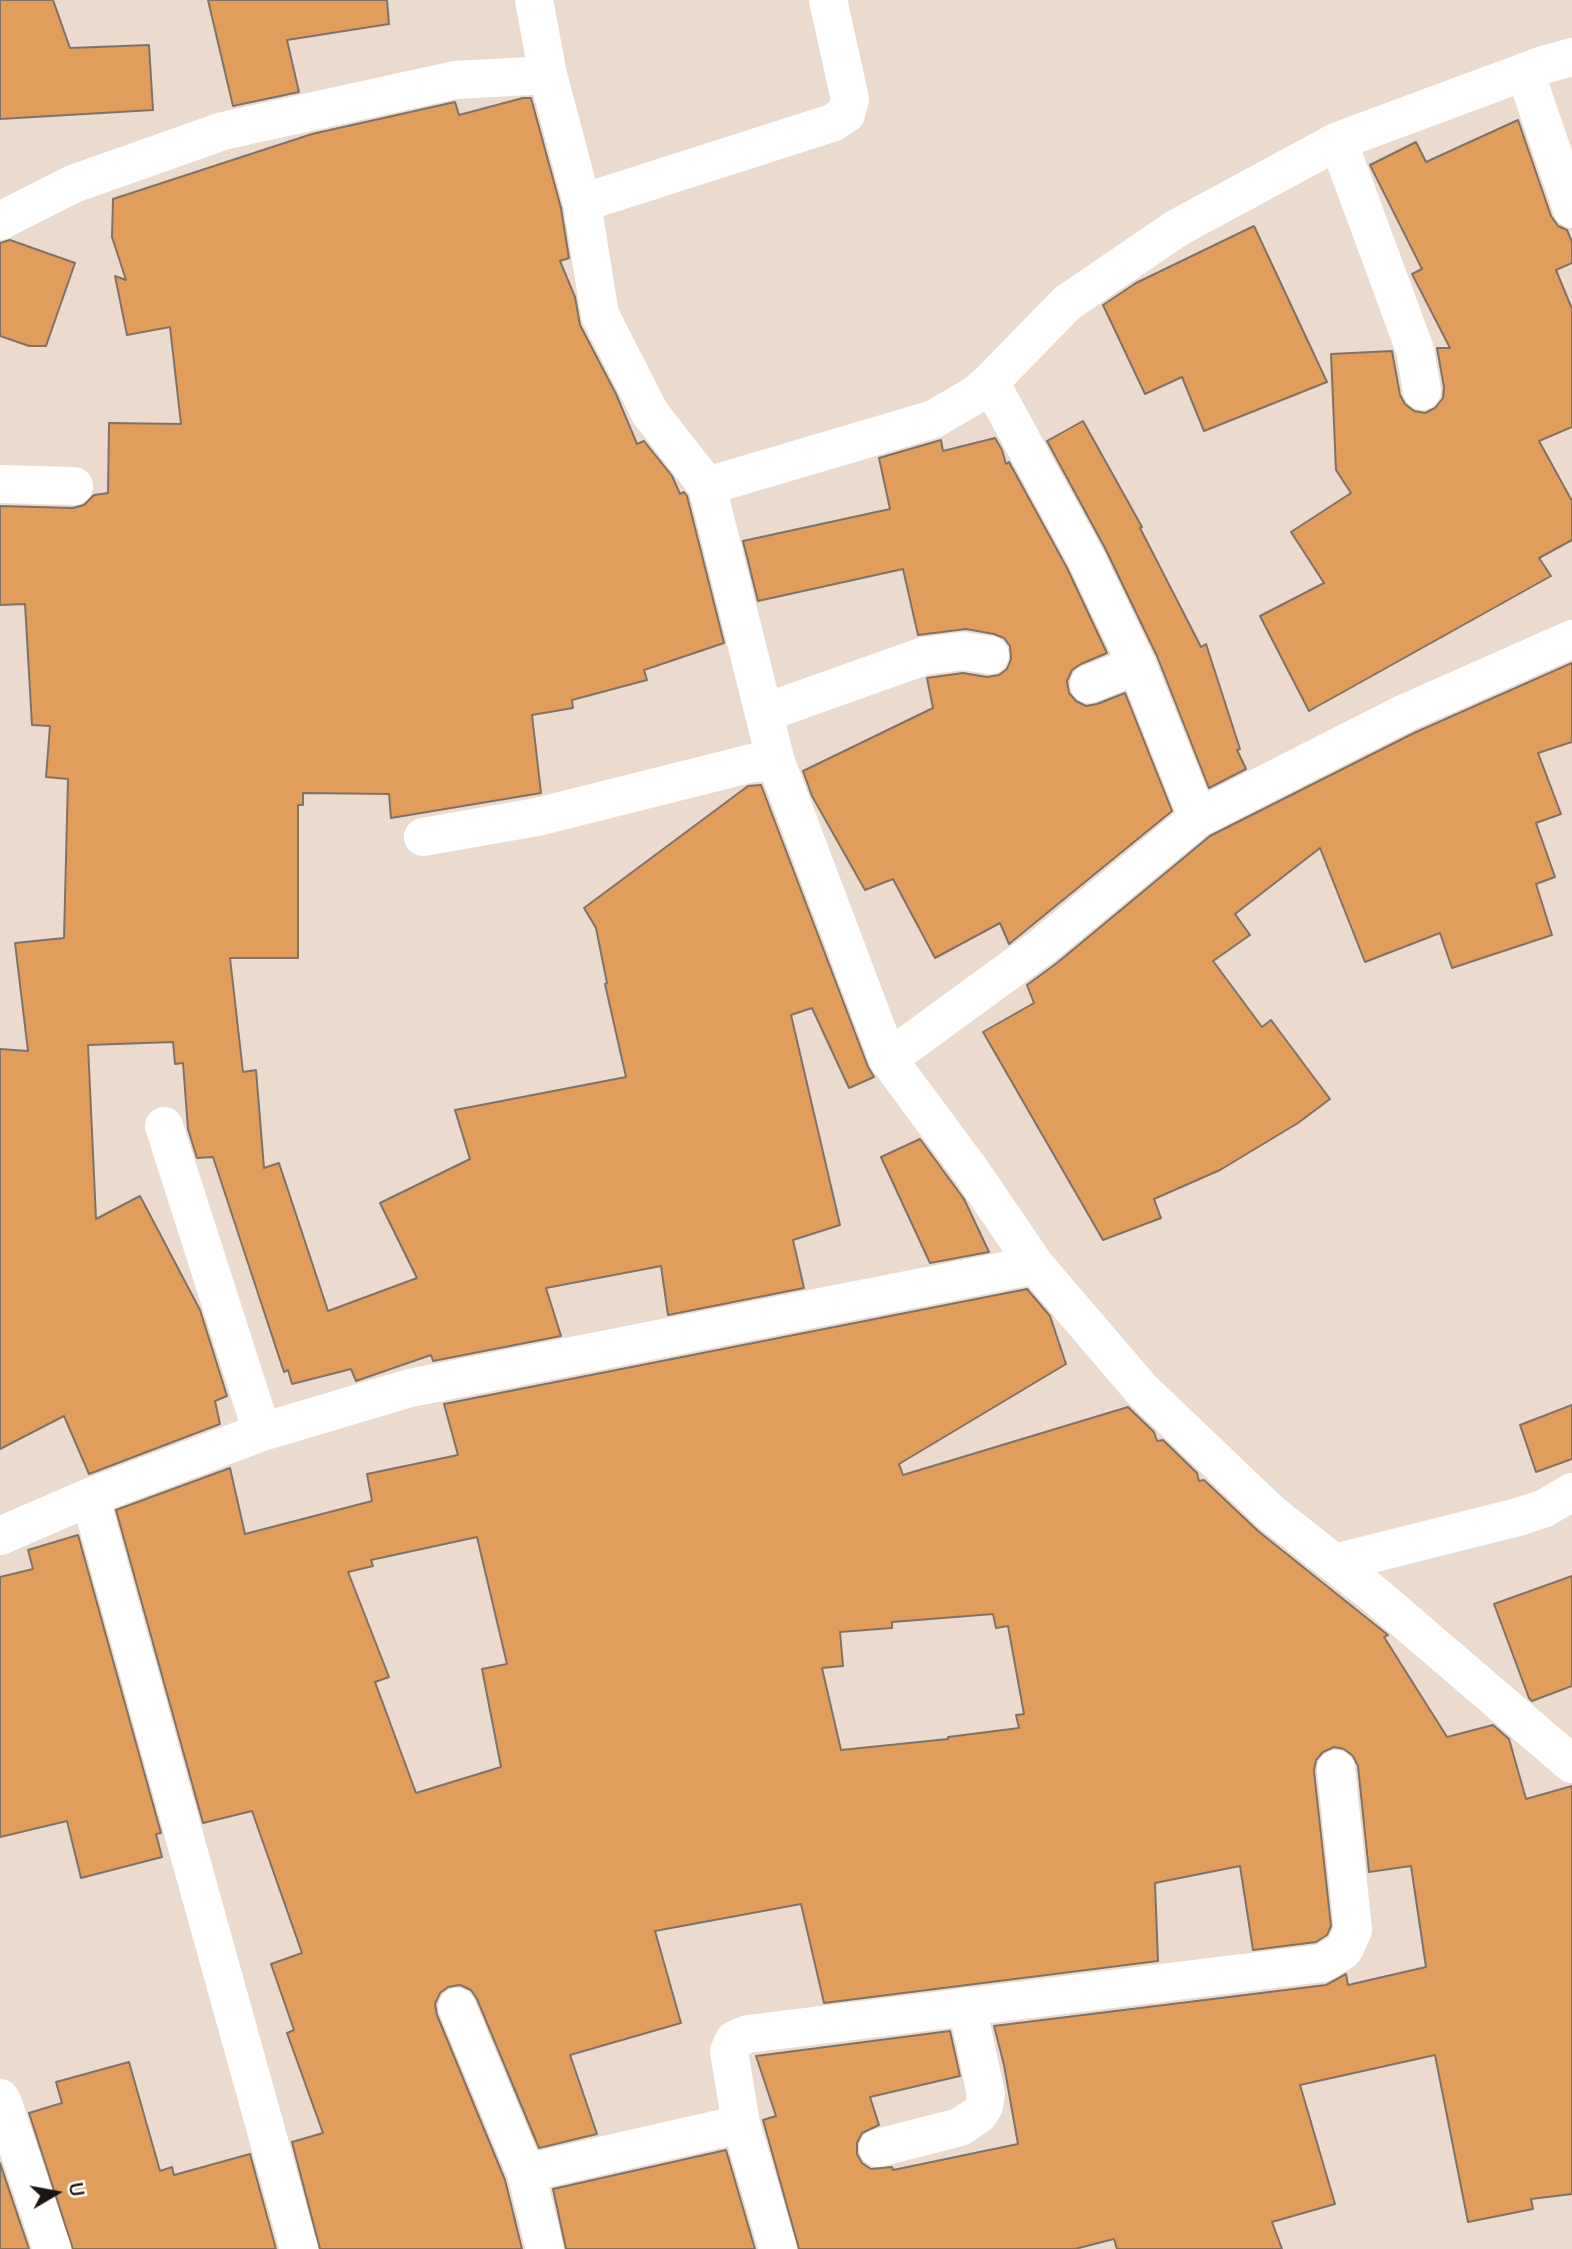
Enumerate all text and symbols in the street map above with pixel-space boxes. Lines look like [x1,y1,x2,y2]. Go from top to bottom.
north arrow [21,2158,91,2228]
text: U [64,2180,90,2198]

